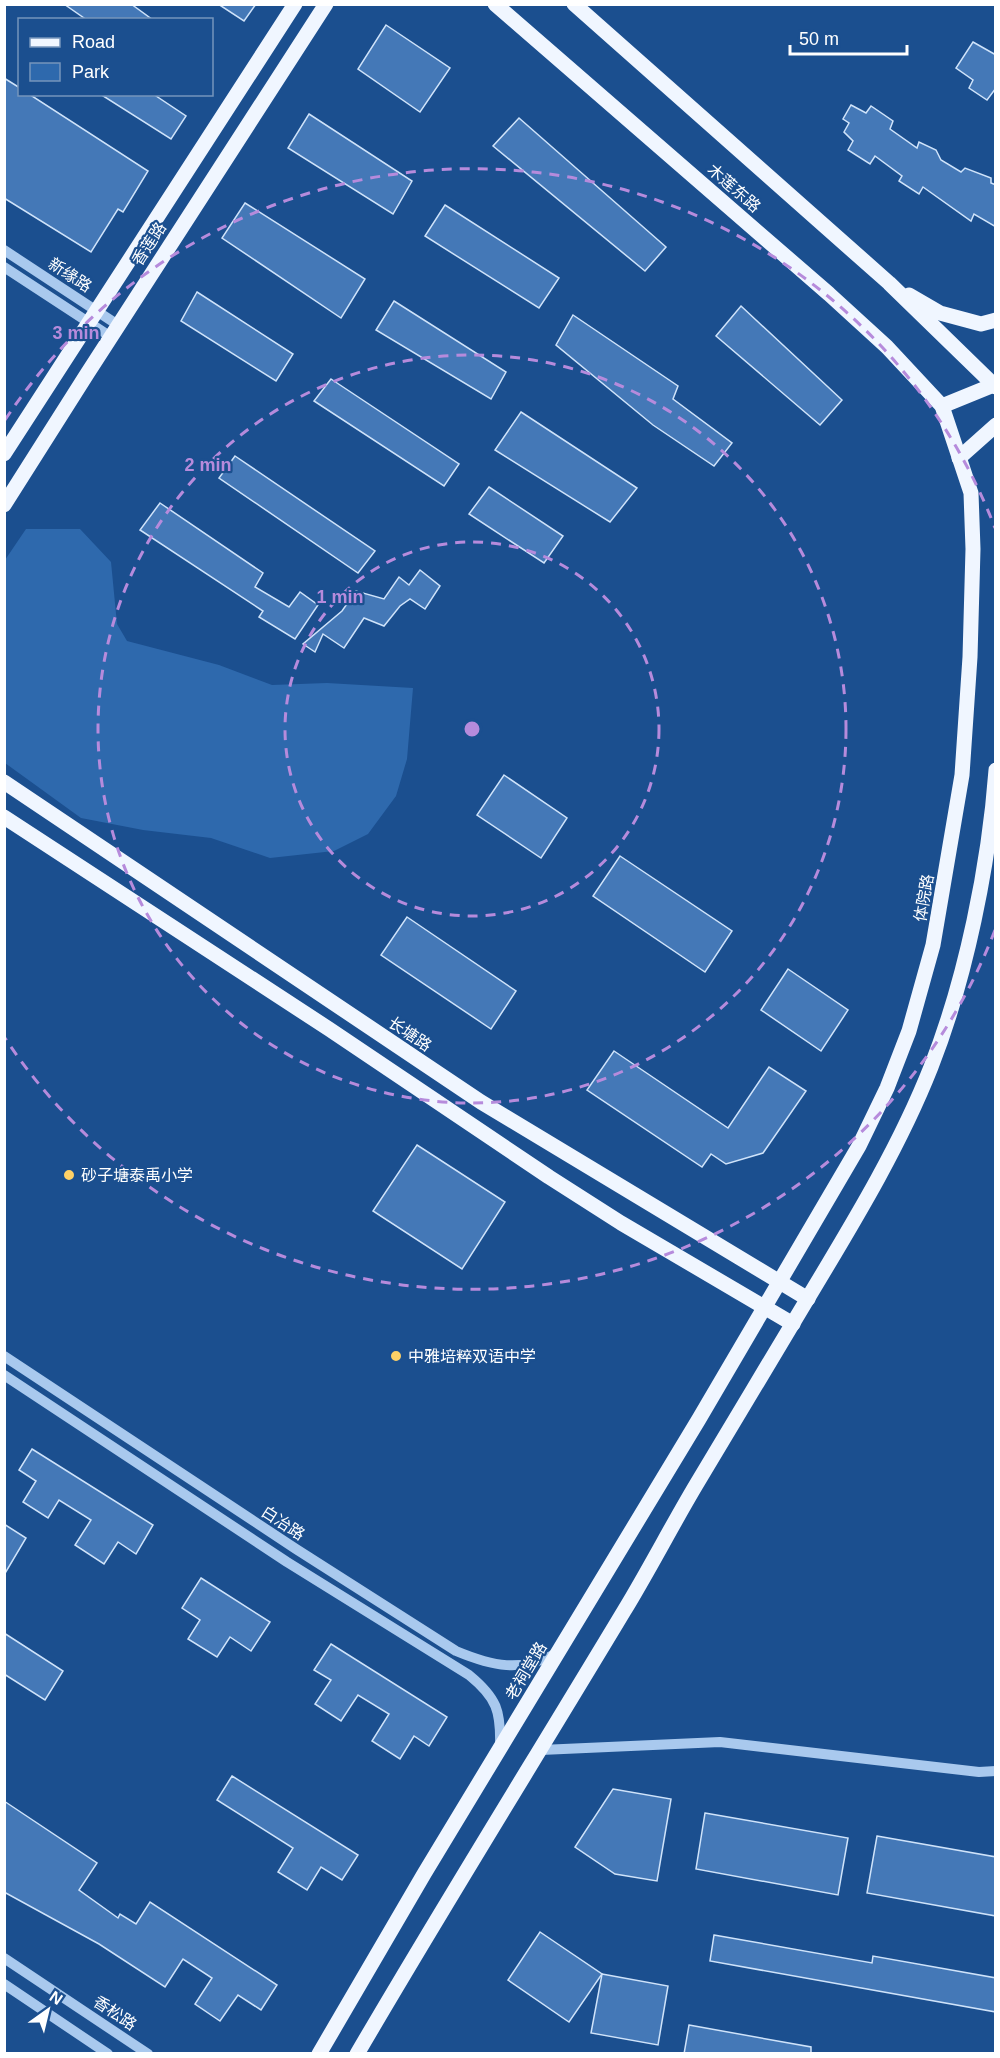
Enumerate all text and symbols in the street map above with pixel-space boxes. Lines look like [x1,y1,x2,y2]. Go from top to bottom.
legend [18,18,213,96]
scale bar [790,18,907,56]
text: 50 m [799,29,839,49]
text: Road [72,32,115,52]
text: Park [72,62,110,82]
street label: 木莲东路 [704,161,764,215]
street label: 香莲路 [129,219,169,269]
street label: 新缘路 [45,254,95,295]
text: 3 min [52,323,100,343]
text: 2 min [184,455,232,475]
text: 1 min [316,587,364,607]
centre of rings [462,719,482,739]
street label: 体院路 [911,873,937,923]
street label: 长塘路 [385,1014,435,1054]
place label: 砂子塘泰禹小学 [81,1167,193,1184]
marker: 砂子塘泰禹小学 [62,1168,76,1182]
place label: 中雅培粹双语中学 [408,1348,536,1365]
marker: 中雅培粹双语中学 [389,1349,403,1363]
street label: 白冶路 [258,1503,308,1543]
street label: 老祠堂路 [502,1639,550,1703]
north arrow [18,1980,78,2040]
text: N [47,1988,66,2008]
street label: 香松路 [90,1993,140,2033]

